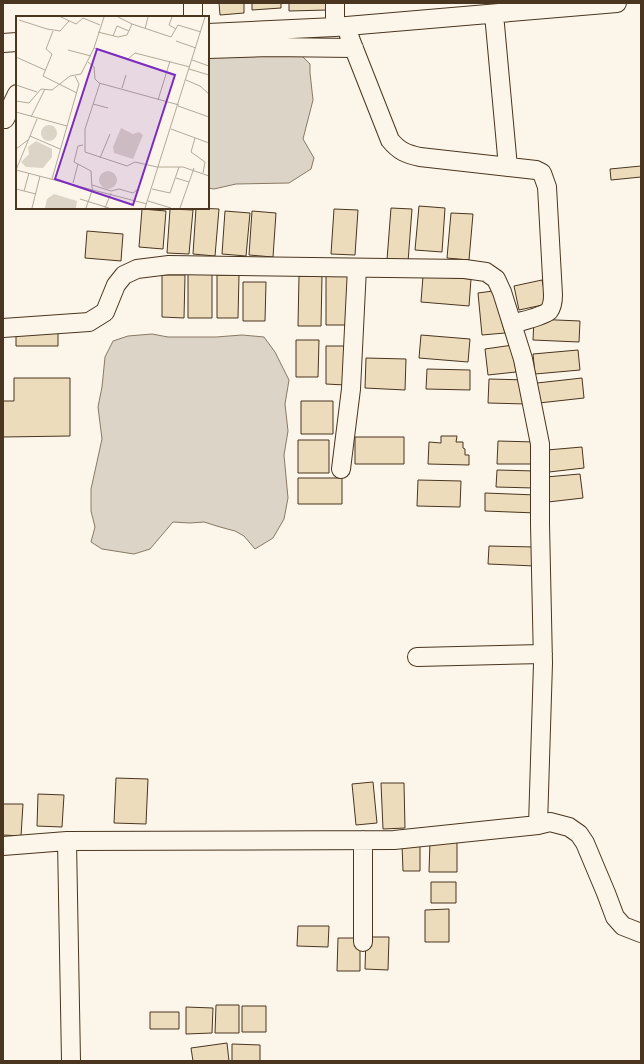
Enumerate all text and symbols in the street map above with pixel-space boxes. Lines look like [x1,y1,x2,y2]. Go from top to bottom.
inset map [16,16,209,209]

